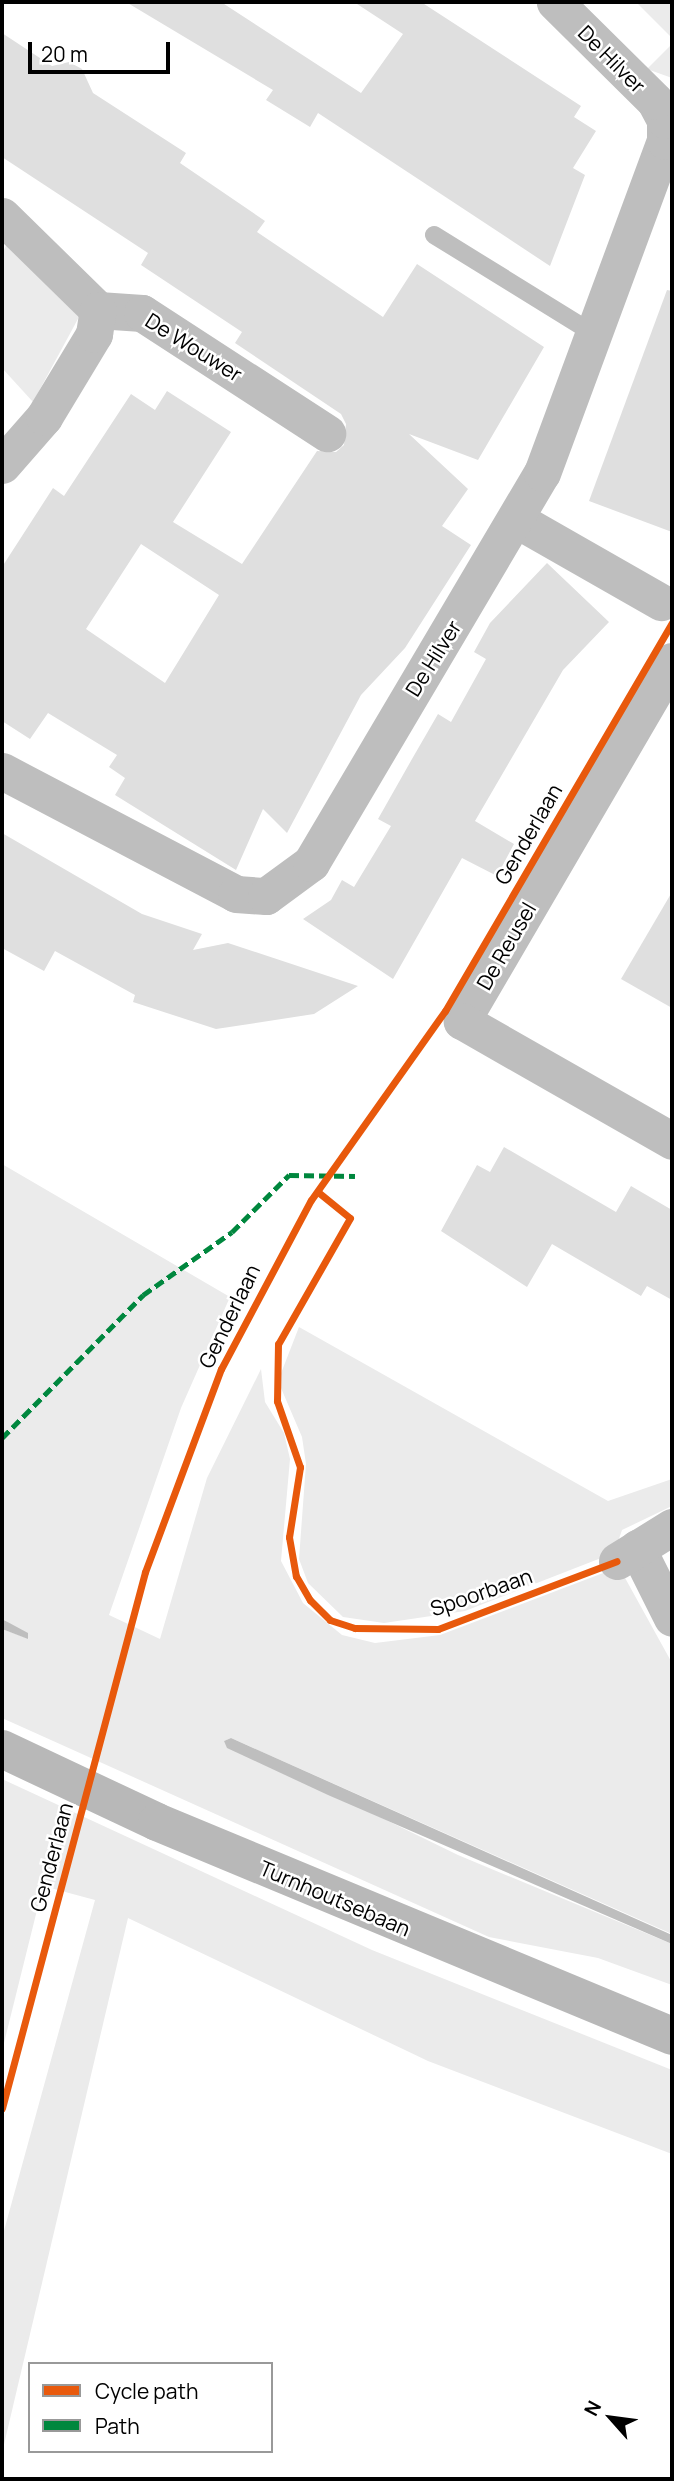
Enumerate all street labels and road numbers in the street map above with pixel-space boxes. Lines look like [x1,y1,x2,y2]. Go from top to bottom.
street label: De Hilver [573,20,651,98]
street label: De Wouwer [141,307,247,387]
street label: De Hilver [400,615,466,701]
street label: Genderlaan [489,779,567,889]
street label: De Reusel [471,898,541,994]
street label: Genderlaan [193,1260,265,1372]
street label: Spoorbaan [427,1563,535,1621]
street label: Genderlaan [24,1800,78,1914]
street label: Turnhoutsebaan [256,1855,414,1941]

